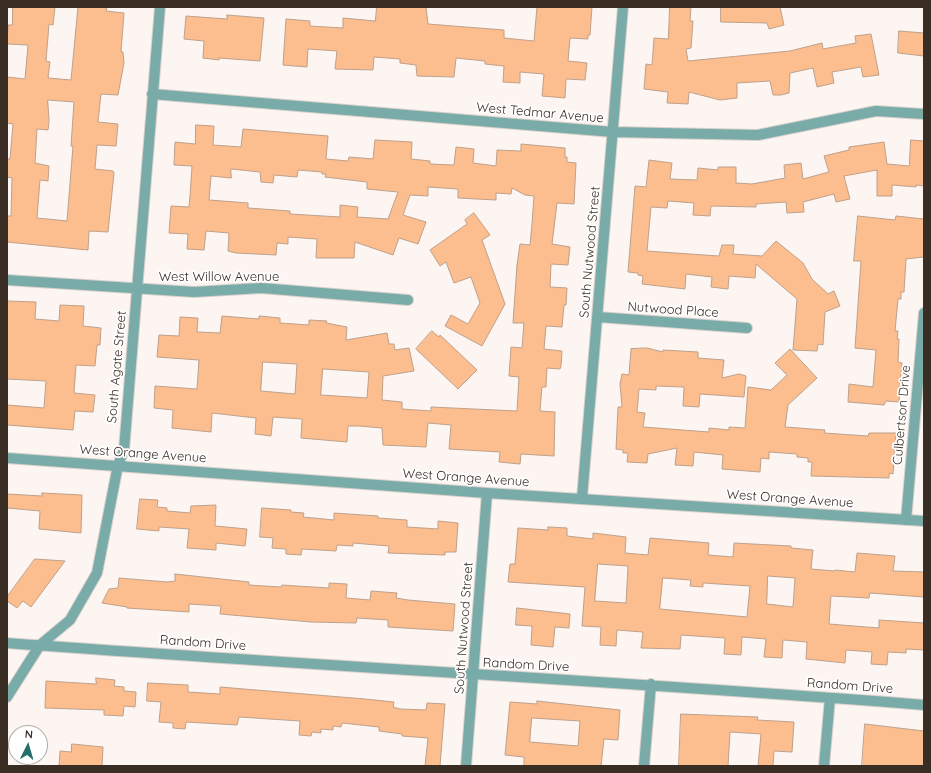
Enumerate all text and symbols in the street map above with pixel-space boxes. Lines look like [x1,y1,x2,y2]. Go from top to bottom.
street label: West Tedmar Avenue [476,100,604,126]
street label: South Nutwood Street [576,186,604,318]
street label: West Willow Avenue [159,269,279,285]
street label: Nutwood Place [627,299,719,321]
street label: South Agate Street [104,310,130,424]
street label: Culbertson Drive [890,364,914,466]
street label: West Orange Avenue [79,442,207,466]
street label: West Orange Avenue [402,466,530,490]
street label: West Orange Avenue [726,487,854,511]
street label: South Nutwood Street [452,562,476,694]
street label: Random Drive [159,632,247,654]
street label: Random Drive [482,655,570,675]
street label: Random Drive [806,675,894,697]
north arrow [8,725,48,765]
text: N [24,727,34,741]

